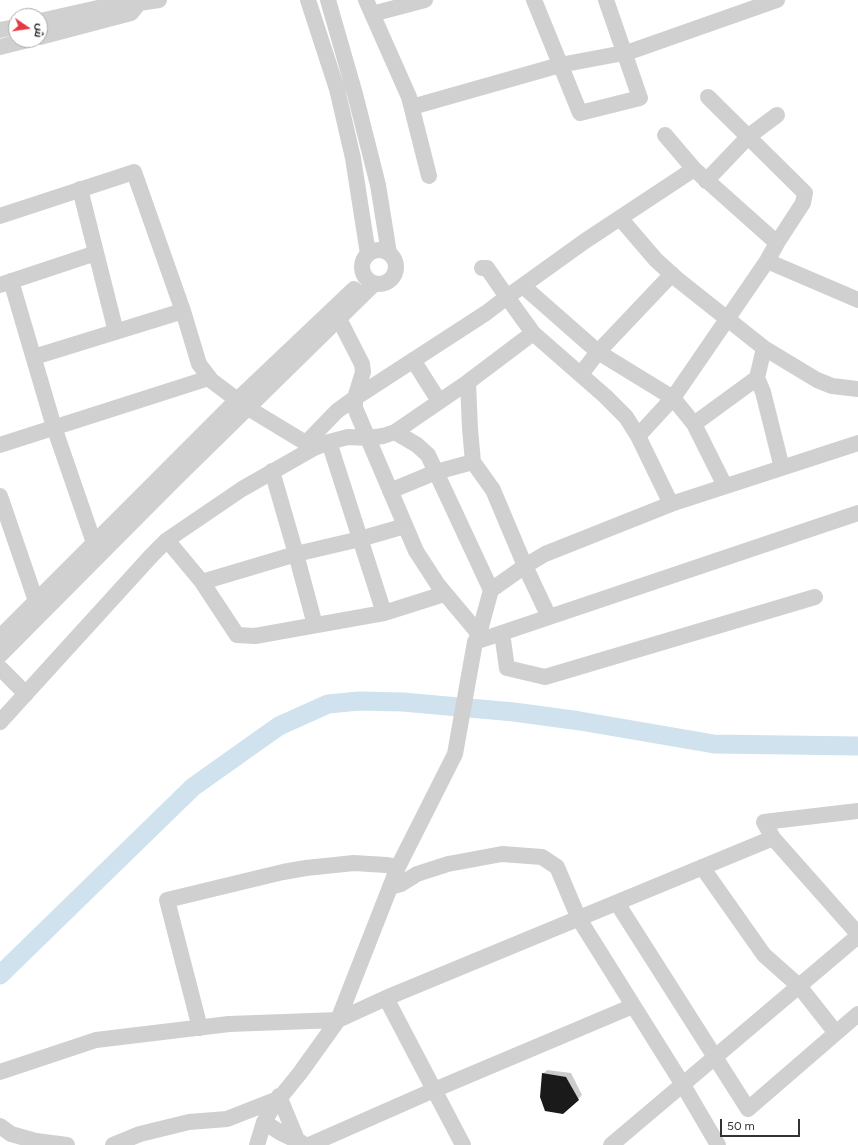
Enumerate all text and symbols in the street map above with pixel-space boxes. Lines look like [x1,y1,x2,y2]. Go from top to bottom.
north arrow [8,8,48,48]
text: ش [31,22,47,39]
scale bar [722,1111,802,1137]
text: 50 m [727,1119,755,1133]

